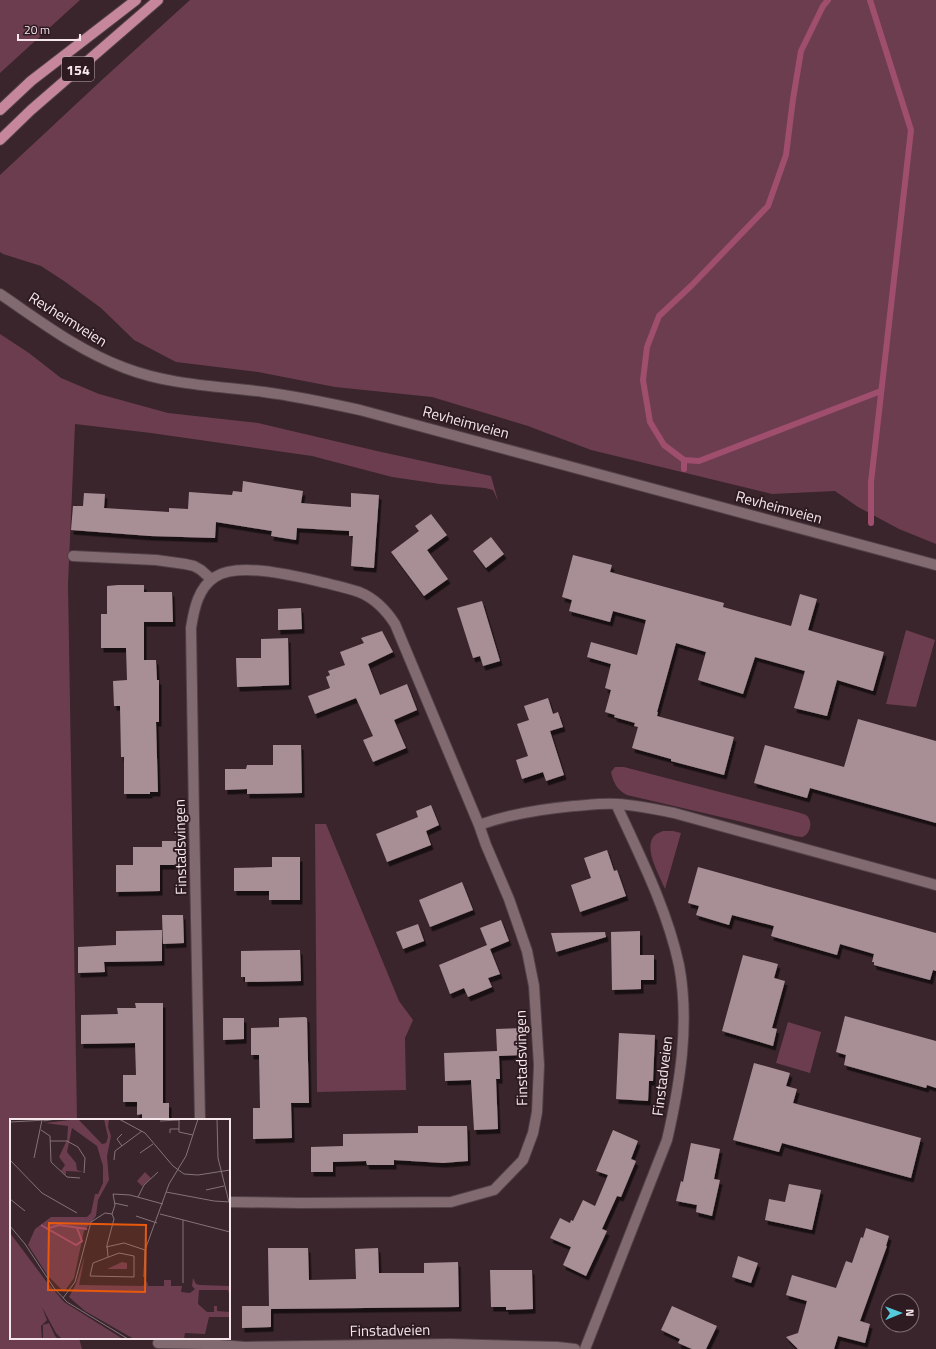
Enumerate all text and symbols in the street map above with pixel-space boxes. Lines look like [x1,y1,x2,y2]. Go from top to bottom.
scale bar [18,16,80,42]
text: 20 m [24,20,50,39]
road number: 154 [62,57,94,81]
street label: Revheimveien [24,286,112,352]
street label: Revheimveien [420,399,512,445]
street label: Revheimveien [733,484,825,530]
street label: Finstadsvingen [168,799,192,895]
street label: Finstadsvingen [509,1010,533,1106]
street label: Finstadveien [646,1035,678,1117]
inset map [10,1119,230,1339]
north arrow [880,1293,920,1333]
text: N [902,1309,918,1317]
street label: Finstadveien [350,1318,430,1342]

